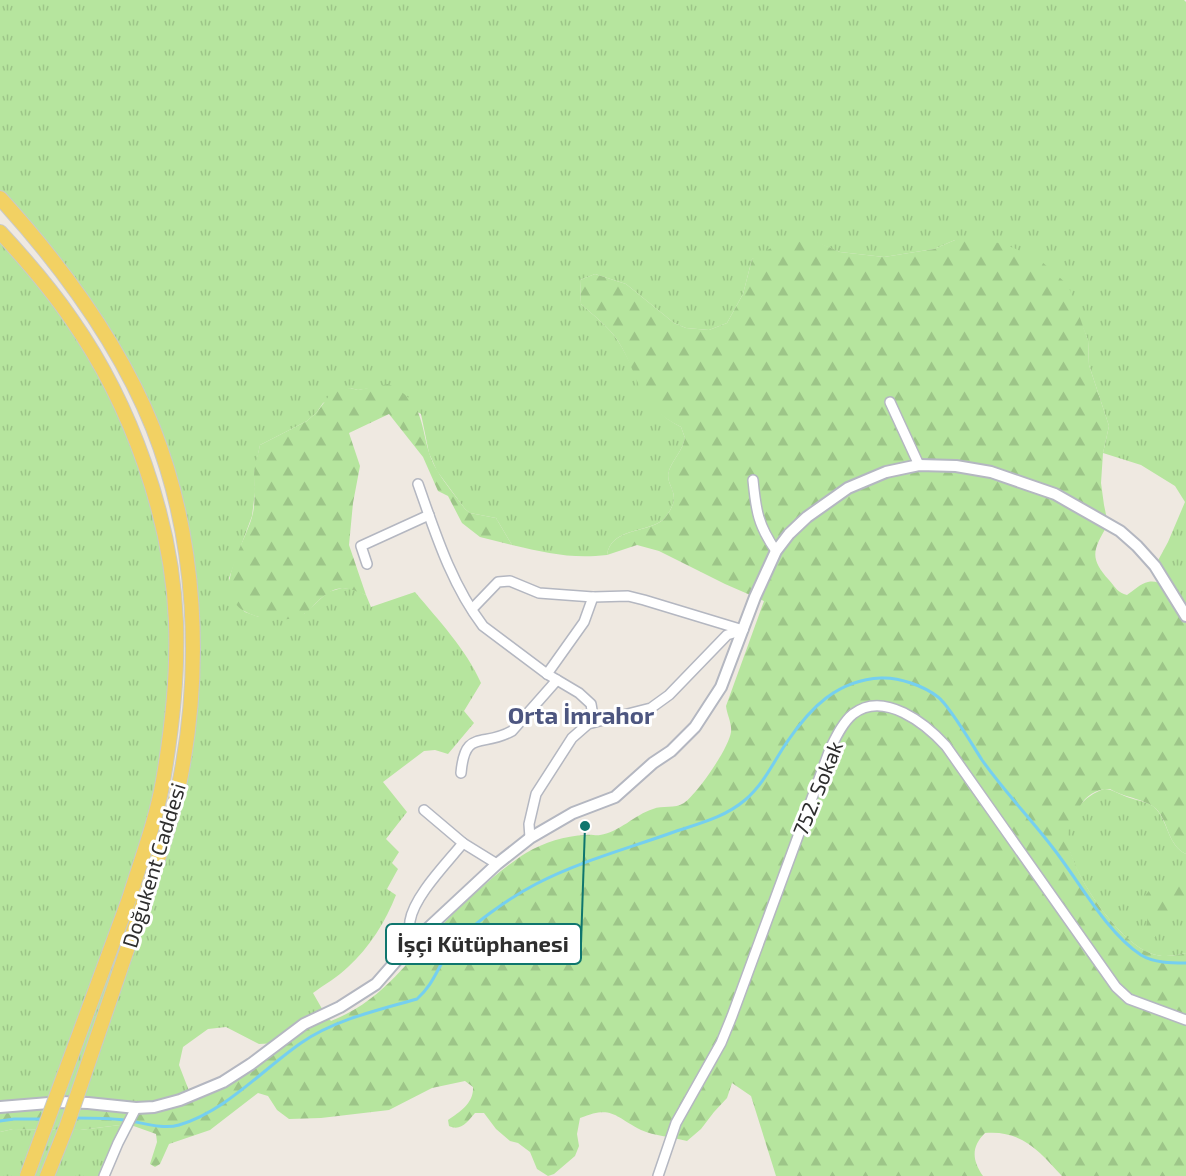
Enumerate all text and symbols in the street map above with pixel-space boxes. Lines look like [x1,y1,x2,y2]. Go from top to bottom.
district label: Orta İmrahor [508,700,655,729]
street label: 752. Sokak [787,737,847,839]
street label: Doğukent Caddesi [116,780,190,950]
callout: İşçi Kütüphanesi [386,924,581,964]
text: İşçi Kütüphanesi [397,930,569,958]

